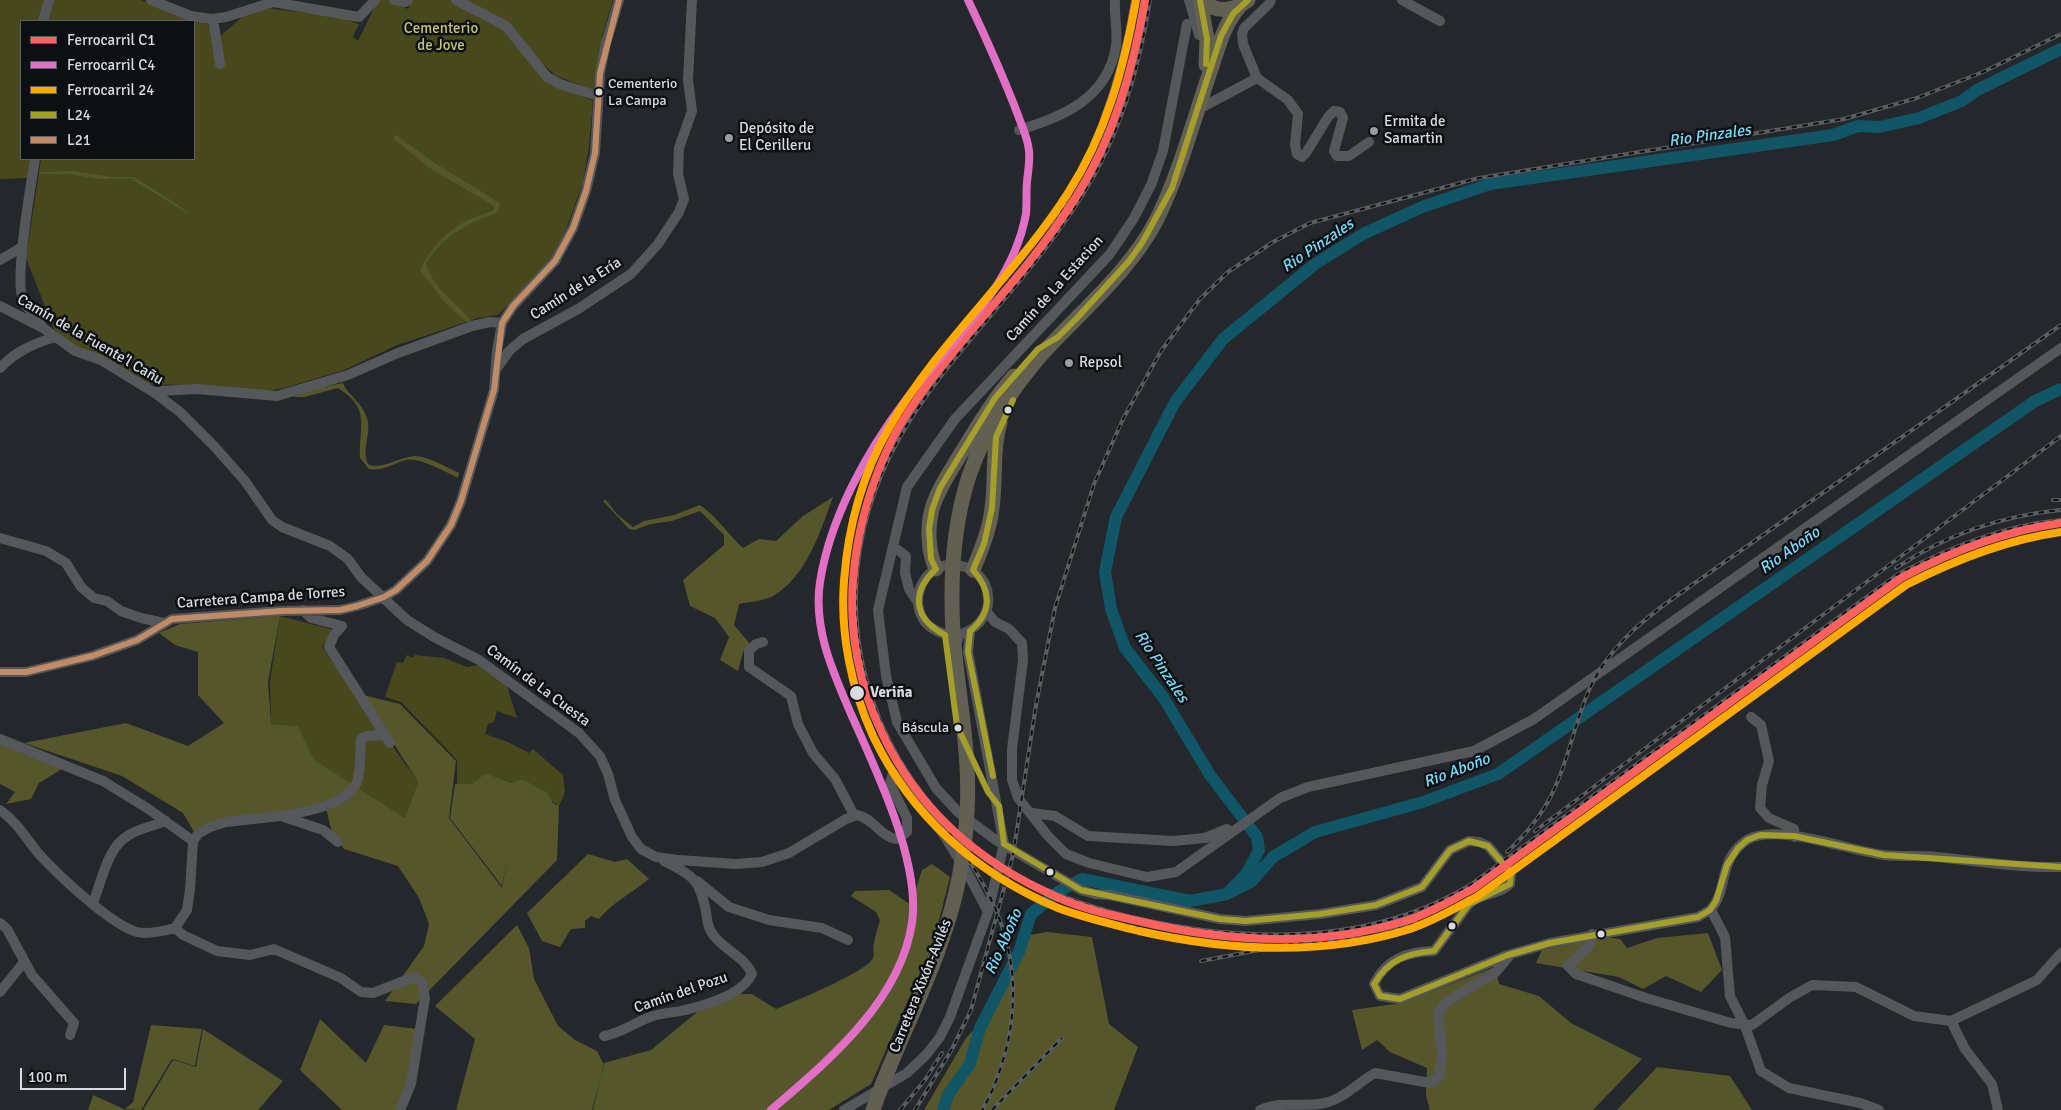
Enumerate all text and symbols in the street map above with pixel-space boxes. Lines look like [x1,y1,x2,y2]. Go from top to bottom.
legend [20,20,195,160]
park label: Cementerio de Jove [404,20,478,55]
text: Ferrocarril C1 [67,31,155,49]
text: Ferrocarril C4 [67,56,155,74]
place label: Cementerio La Campa [608,76,677,108]
text: Ferrocarril 24 [67,81,154,99]
marker: Cementerio La Campa [594,87,604,97]
text: L24 [67,106,91,124]
place label: Ermita de Samartin [1384,113,1446,148]
place label: Depósito de El Cerilleru [739,120,814,155]
water label: Rio Pinzales [1668,121,1752,151]
marker: Ermita de Samartin [1368,125,1380,137]
text: L21 [67,131,91,149]
marker: Depósito de El Cerilleru [723,132,735,144]
water label: Rio Pinzales [1278,215,1358,277]
street label: Camín de La Estacion [1003,232,1107,346]
street label: Camín de la Ería [527,254,625,324]
street label: Camín de la Fuente'l Cañu [14,291,166,389]
place label: Repsol [1079,354,1122,372]
marker: Repsol [1063,357,1075,369]
unlabelled marker [1003,405,1013,415]
water label: Rio Aboño [1756,523,1824,579]
street label: Carretera Campa de Torres [176,583,346,613]
water label: Rio Pinzales [1130,627,1192,707]
street label: Camín de La Cuesta [482,641,594,731]
marker: Veriña [848,684,866,702]
place label: Veriña [870,684,912,702]
place label: Báscula [902,720,949,736]
marker: Báscula [953,723,963,733]
water label: Rio Aboño [1421,750,1493,792]
unlabelled marker [1045,867,1055,877]
water label: Rio Aboño [981,906,1027,978]
street label: Carretera Xixón-Avilés [886,917,956,1055]
unlabelled marker [1447,921,1457,931]
unlabelled marker [1596,929,1606,939]
street label: Camín del Pozu [632,969,730,1017]
scale bar [22,1058,129,1090]
text: 100 m [28,1068,68,1086]

